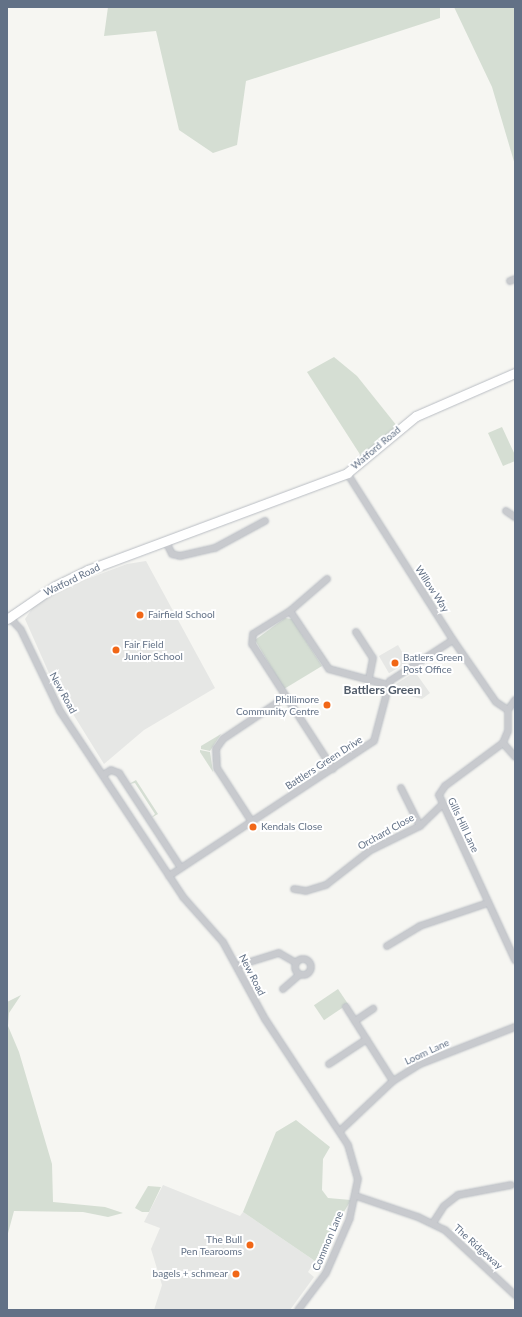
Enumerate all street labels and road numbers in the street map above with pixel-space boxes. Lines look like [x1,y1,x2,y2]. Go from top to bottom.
street label: Watford Road [349,424,403,472]
street label: Watford Road [42,561,102,599]
street label: Willow Way [412,563,452,615]
street label: New Road [47,670,79,716]
street label: Battlers Green Drive [283,734,365,792]
street label: Gills Hill Lane [445,796,481,854]
street label: Orchard Close [356,812,416,852]
street label: New Road [236,952,268,998]
street label: Loom Lane [403,1036,451,1068]
street label: Common Lane [310,1209,346,1273]
street label: The Ridgeway [451,1222,505,1272]

